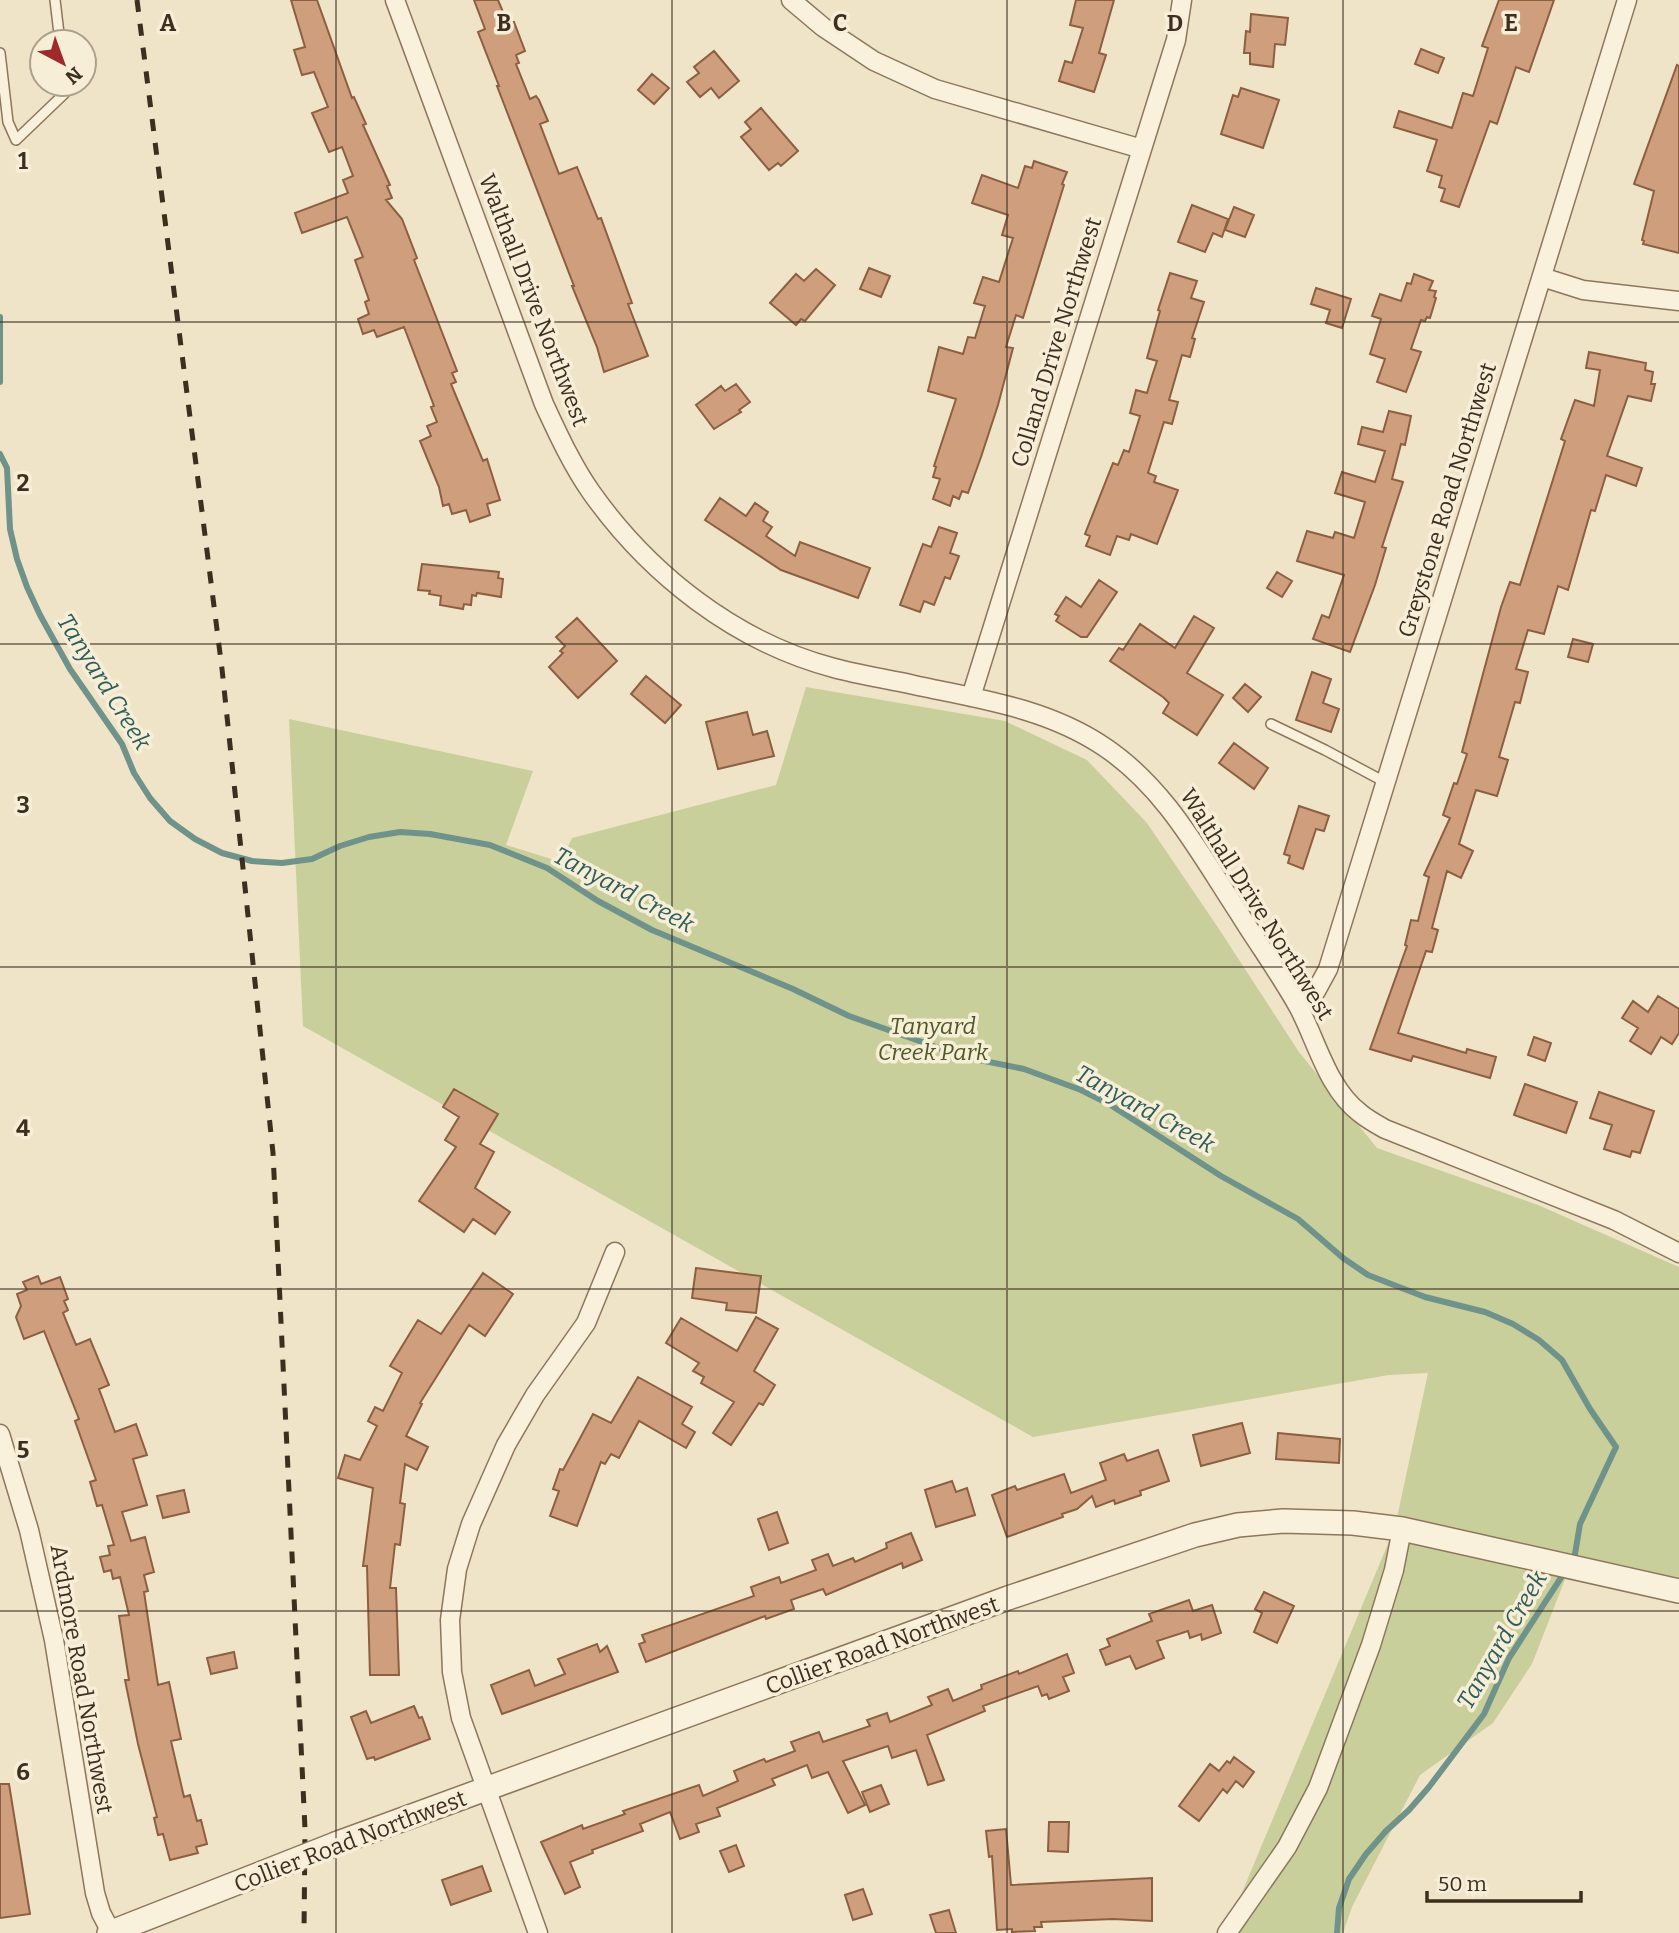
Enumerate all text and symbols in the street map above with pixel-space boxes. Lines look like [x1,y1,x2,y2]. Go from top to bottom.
text: A [160,9,177,37]
text: B [497,9,511,37]
text: C [833,9,847,37]
text: D [1167,9,1183,37]
text: E [1504,9,1518,37]
north arrow [28,28,98,98]
text: N [60,62,87,89]
text: 1 [18,147,28,175]
street label: Walthall Drive Northwest [473,170,595,430]
street label: Colland Drive Northwest [1005,214,1107,470]
street label: Greystone Road Northwest [1392,359,1502,641]
text: 2 [17,469,30,497]
water label: Tanyard Creek [51,609,157,756]
street label: Walthall Drive Northwest [1174,783,1340,1025]
text: 3 [16,791,30,819]
water label: Tanyard Creek [549,841,700,939]
park label: Tanyard Creek Park [878,1012,989,1066]
water label: Tanyard Creek [1070,1059,1220,1159]
text: 4 [16,1114,30,1142]
text: 5 [17,1436,29,1464]
street label: Ardmore Road Northwest [45,1542,119,1816]
water label: Tanyard Creek [1451,1565,1553,1714]
street label: Collier Road Northwest [761,1590,1003,1700]
text: 6 [16,1758,30,1786]
street label: Collier Road Northwest [230,1784,470,1898]
scale bar [1427,1860,1581,1904]
text: 50 m [1438,1871,1487,1897]

